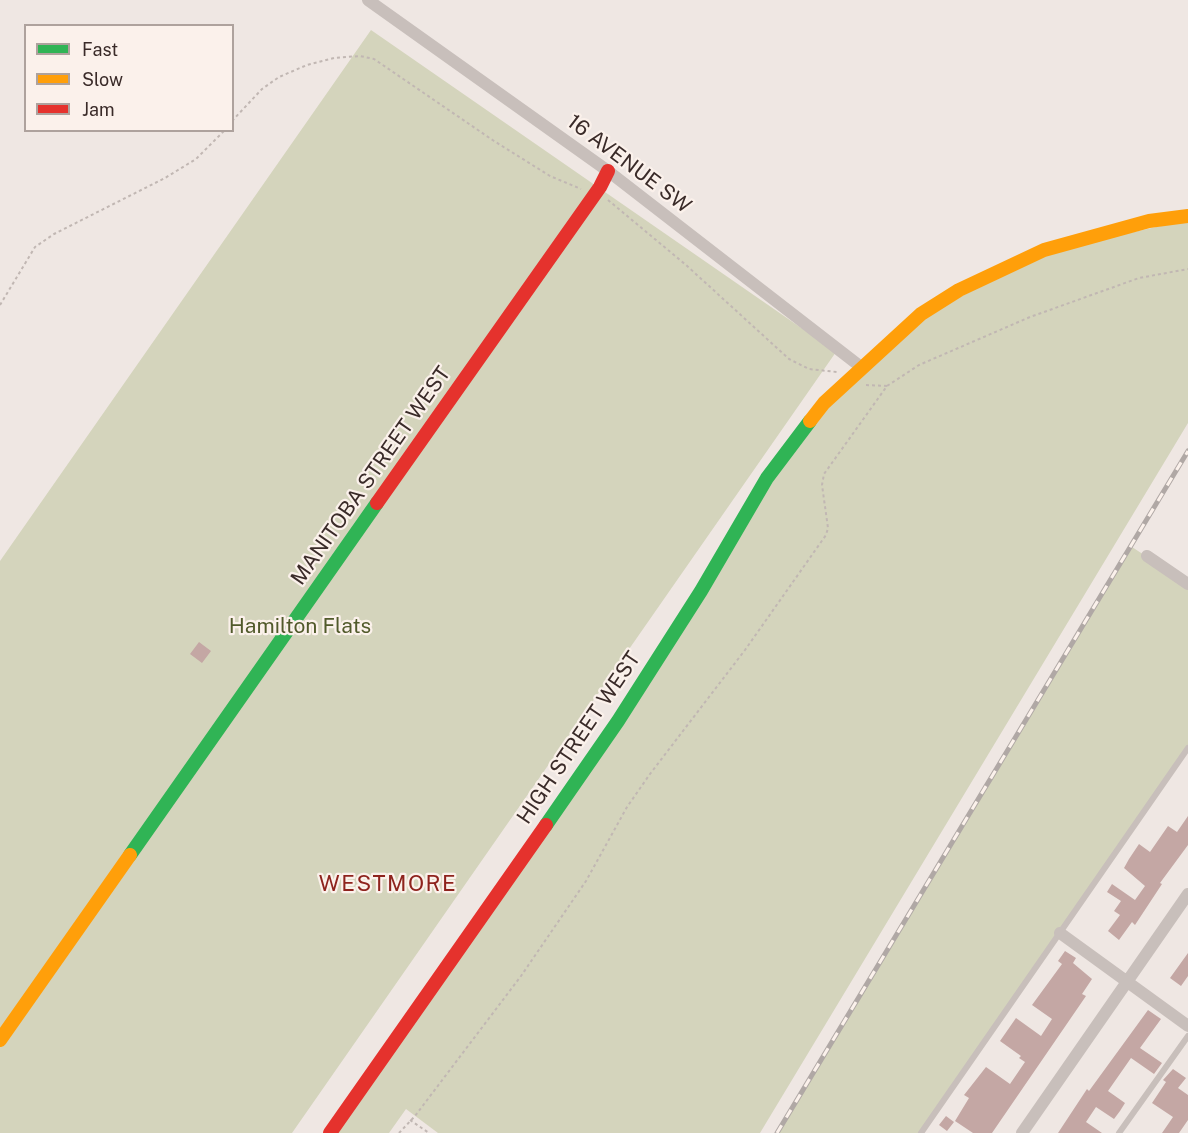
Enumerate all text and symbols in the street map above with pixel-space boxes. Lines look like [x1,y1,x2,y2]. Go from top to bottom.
legend [24,24,234,132]
text: Fast [82,39,118,60]
text: Slow [82,69,123,90]
text: Jam [82,99,115,120]
street label: 16 AVENUE SW [562,109,696,219]
street label: MANITOBA STREET WEST [286,362,456,590]
park label: Hamilton Flats [229,614,371,640]
street label: HIGH STREET WEST [512,647,646,829]
district label: WESTMORE [319,871,457,897]

